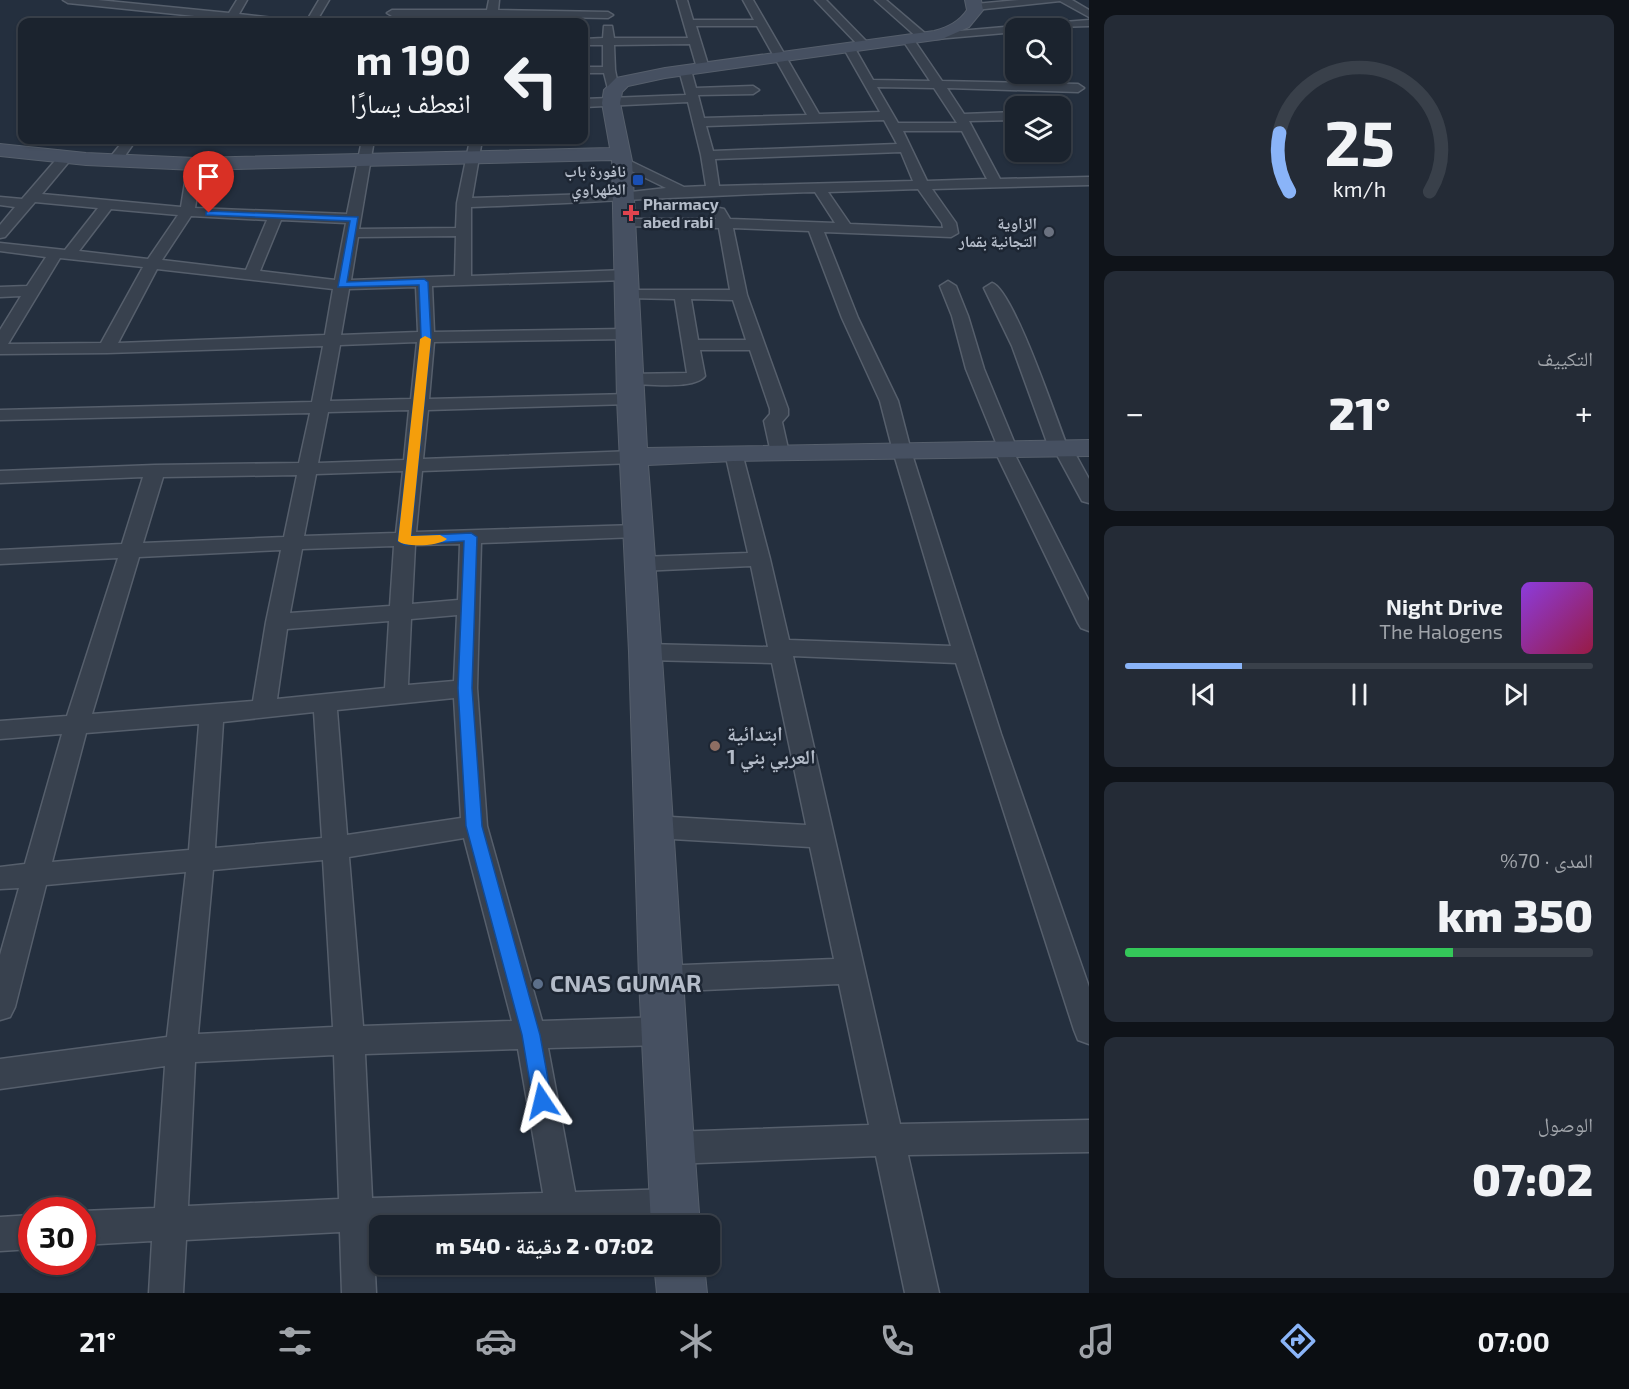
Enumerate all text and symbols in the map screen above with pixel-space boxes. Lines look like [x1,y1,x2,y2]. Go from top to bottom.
map controls [1005,18,1071,162]
button: search [1005,18,1071,84]
text: 190 m [355,33,471,83]
icon: left [492,42,570,120]
text: انعطف يسارًا [350,86,471,118]
button: layers [1005,96,1071,162]
text: 25 [1324,104,1394,179]
pin [183,151,234,213]
icon: arrive [192,160,225,193]
place label: نافورة باب الظهراوي [564,161,626,202]
marker: نافورة باب الظهراوي [631,173,645,187]
text: km/h [1332,177,1386,202]
place label: Pharmacy abed rabi [643,194,719,231]
marker: Pharmacy abed rabi [624,206,638,220]
place label: الزاوية التجانية بقمار [958,213,1037,251]
marker: الزاوية التجانية بقمار [1042,225,1056,239]
text: التكييف [1537,346,1593,370]
text: 21° [1329,385,1391,439]
text: − [1125,392,1144,432]
text: + [1575,392,1593,432]
text: Night Drive [1386,593,1503,619]
text: The Halogens [1379,619,1503,643]
icon: previous [1187,678,1220,711]
icon: pause [1343,678,1376,711]
icon: next [1499,678,1532,711]
place label: ابتدائية العربي بني 1 [727,721,816,773]
marker: ابتدائية العربي بني 1 [708,739,722,753]
text: المدى · 70% [1500,848,1593,872]
text: 350 km [1437,887,1593,941]
place label: CNAS GUMAR [550,968,702,997]
marker: CNAS GUMAR [531,977,545,991]
position arrow [510,1069,574,1133]
text: الوصول [1538,1112,1593,1136]
text: 07:02 [1472,1151,1593,1205]
speed limit sign: 30 [18,1197,96,1275]
text: 07:02 · 2 دقيقة · 540 m [435,1232,654,1258]
icon: filters [274,1320,316,1362]
icon: car [475,1320,517,1362]
icon: climate [675,1320,717,1362]
icon: phone [876,1320,918,1362]
icon: music [1076,1320,1118,1362]
icon: directions [1277,1320,1319,1362]
text: 21° [79,1325,116,1357]
text: 07:00 [1477,1325,1550,1357]

